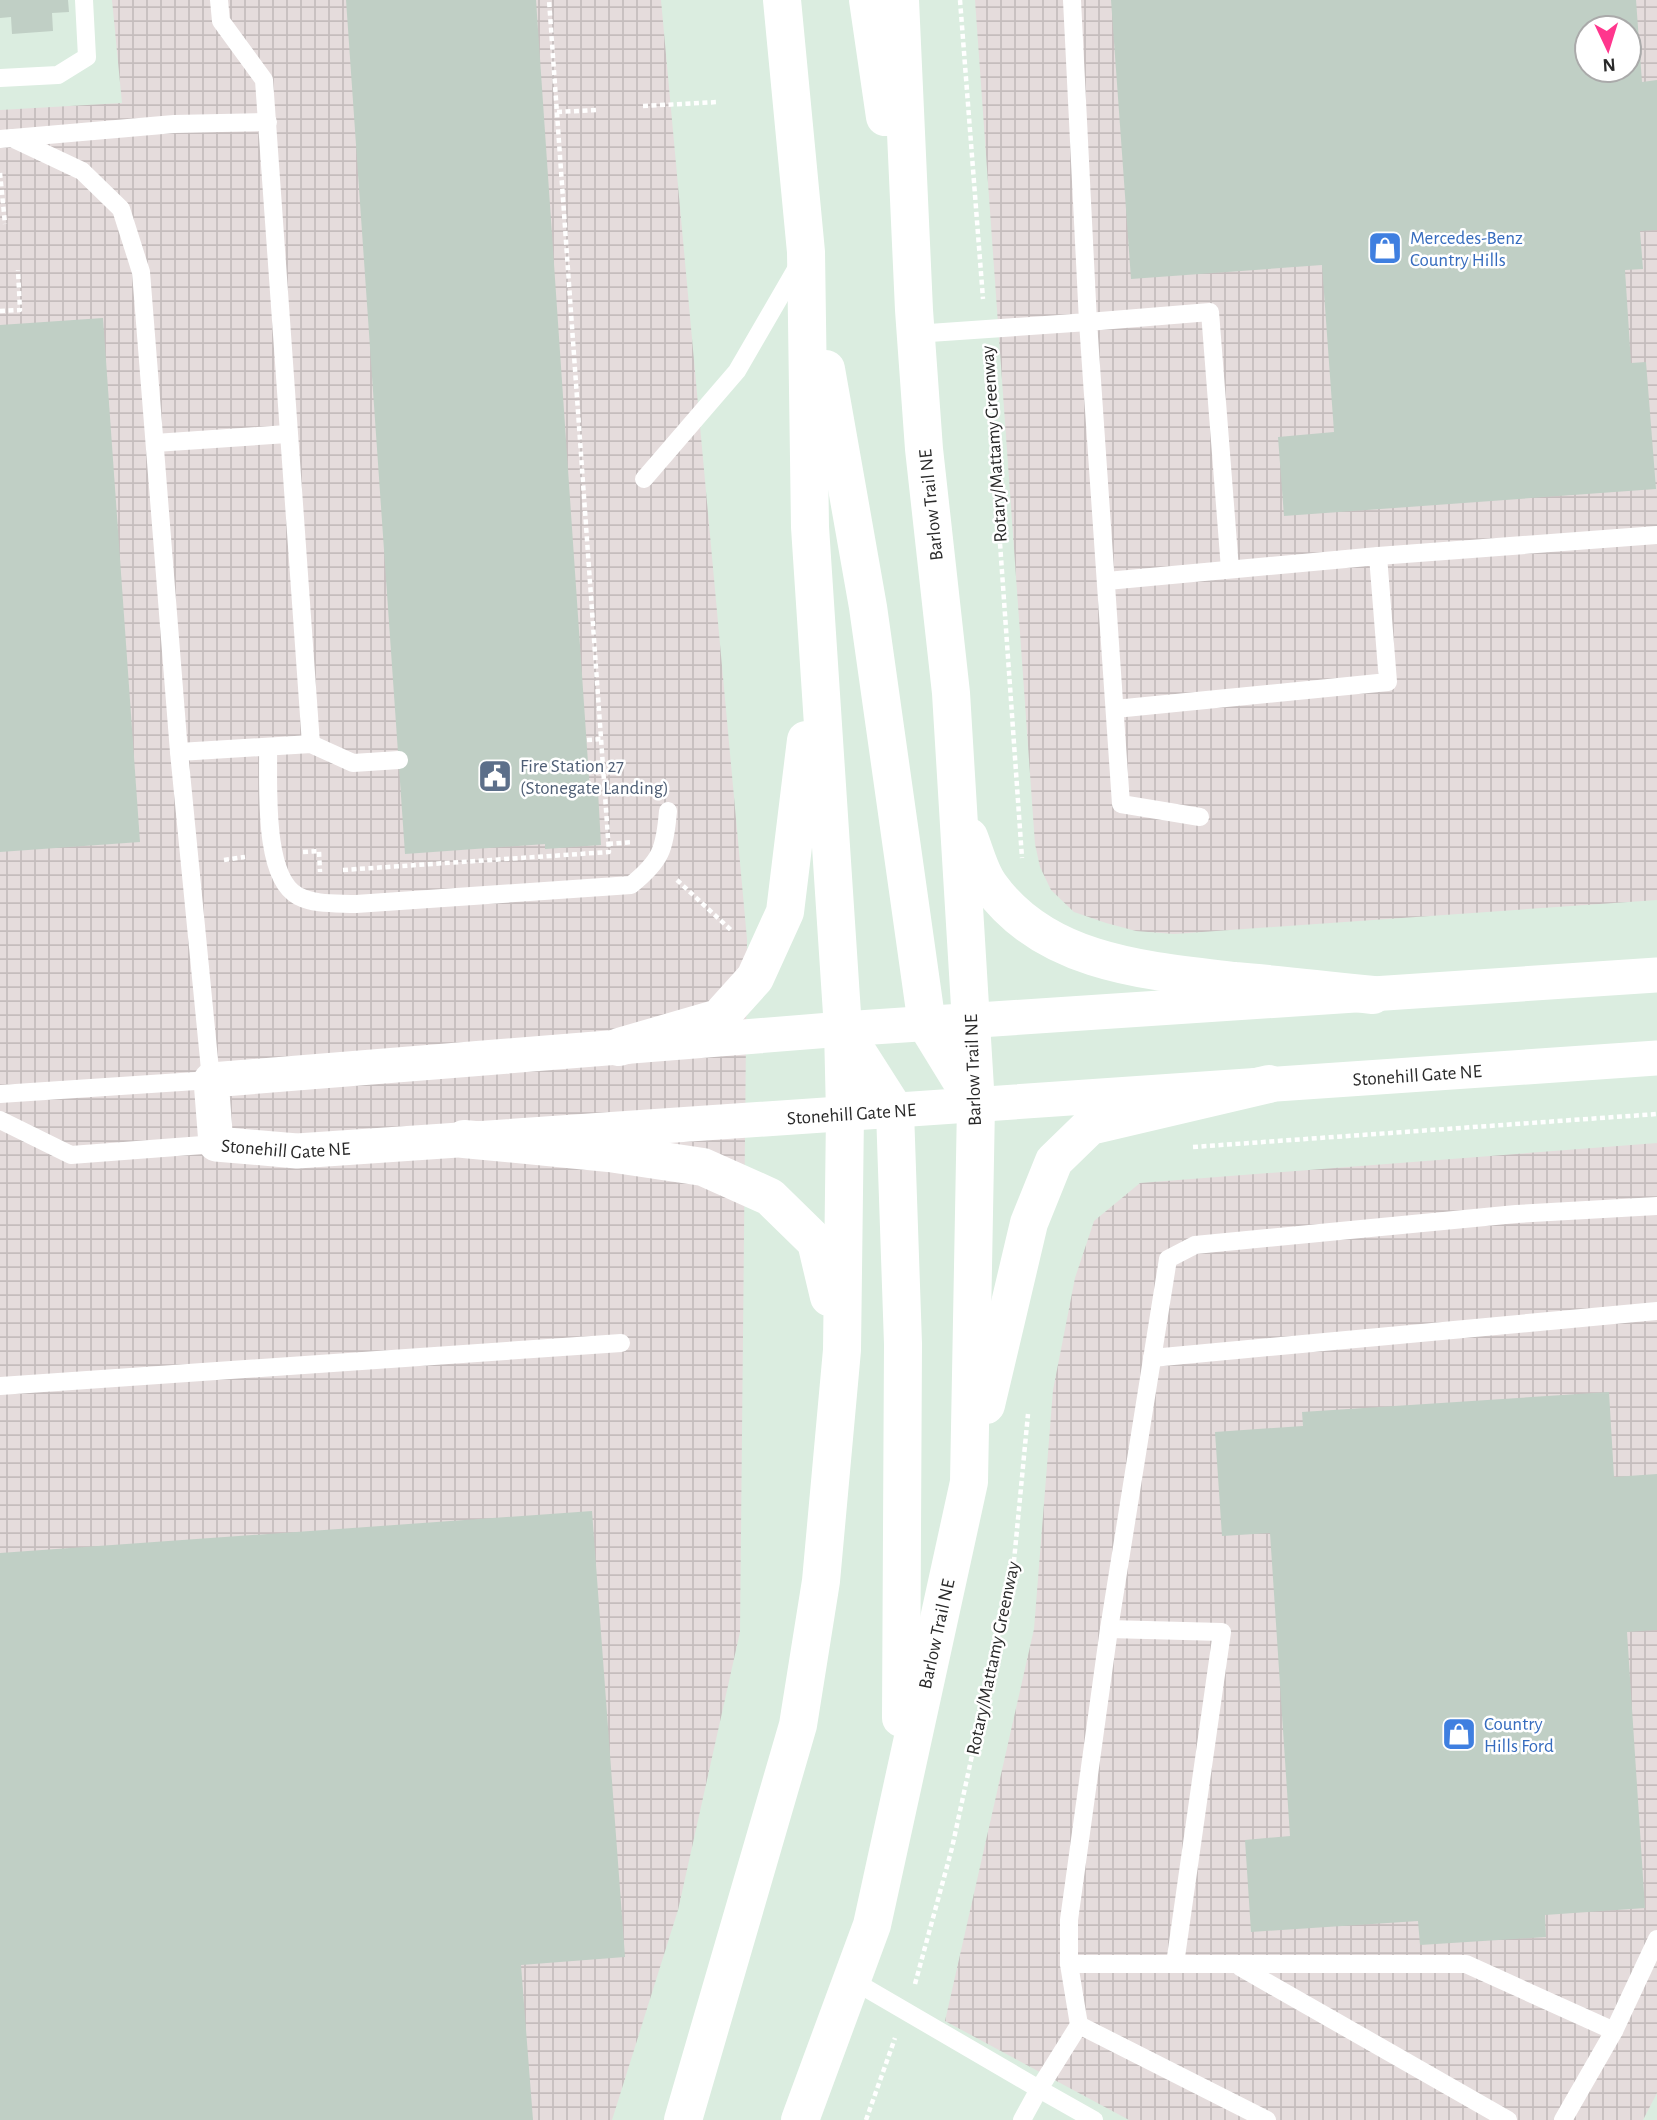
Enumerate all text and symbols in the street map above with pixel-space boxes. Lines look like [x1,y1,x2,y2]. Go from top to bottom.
north arrow [1573,14,1643,84]
text: N [1602,55,1616,74]
shop icon: Mercedes-Benz Country Hills [1366,229,1404,267]
place label: Mercedes-Benz Country Hills [1410,229,1523,270]
street label: Rotary/Mattamy Greenway [978,345,1011,543]
street label: Barlow Trail NE [916,448,947,562]
public building icon: Fire Station 27 (Stonegate Landing) [476,757,514,795]
place label: Fire Station 27 (Stonegate Landing) [520,757,669,798]
street label: Barlow Trail NE [962,1014,985,1126]
street label: Stonehill Gate NE [1352,1062,1482,1090]
street label: Stonehill Gate NE [786,1101,917,1128]
street label: Stonehill Gate NE [220,1136,351,1162]
street label: Rotary/Mattamy Greenway [964,1560,1023,1757]
street label: Barlow Trail NE [916,1577,959,1691]
shop icon: Country Hills Ford [1440,1715,1478,1753]
place label: Country Hills Ford [1484,1715,1554,1756]

